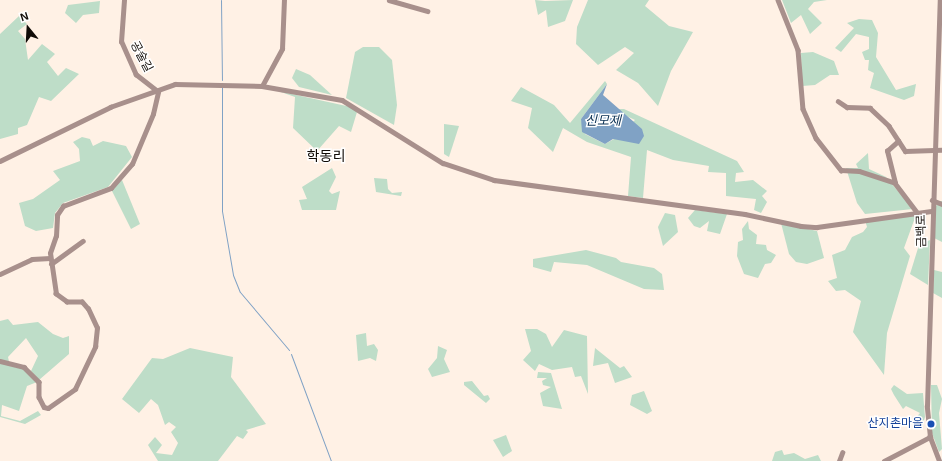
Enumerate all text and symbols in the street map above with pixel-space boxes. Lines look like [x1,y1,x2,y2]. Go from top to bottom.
north arrow [8,8,48,48]
text: N [19,10,30,24]
street label: 공술길 [127,39,155,75]
water label: 신모제 [585,113,621,129]
district label: 학동리 [307,148,345,164]
street label: 금백로 [915,214,929,248]
place label: 산지촌마을 [868,417,923,431]
marker: 산지촌마을 [926,419,936,429]

